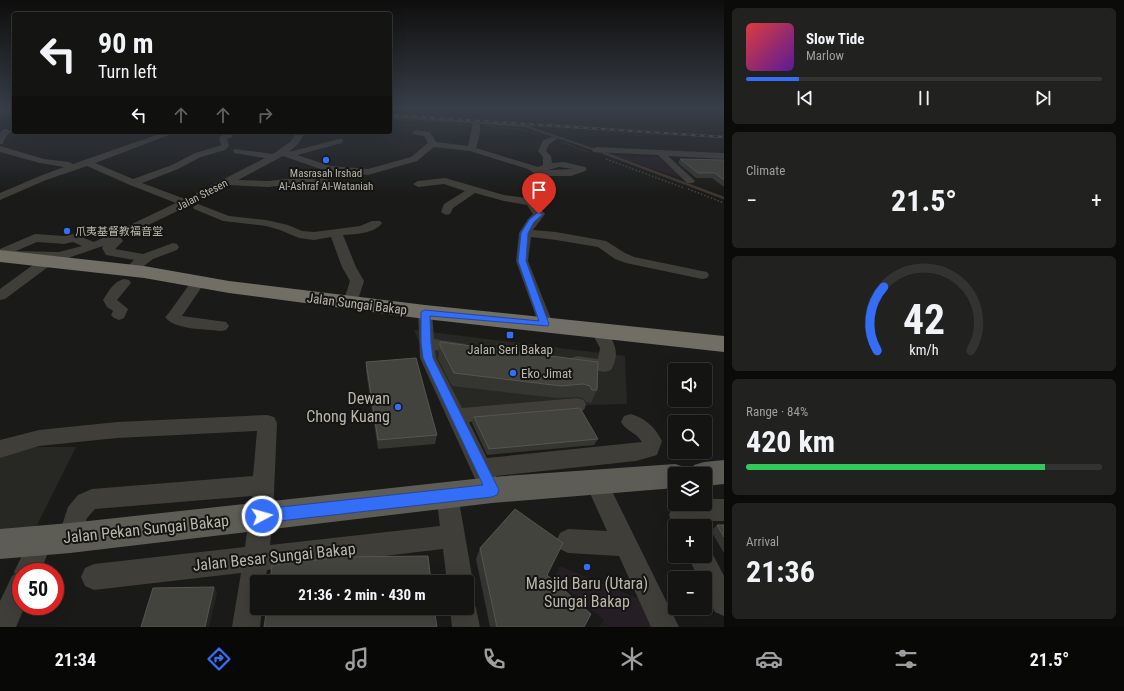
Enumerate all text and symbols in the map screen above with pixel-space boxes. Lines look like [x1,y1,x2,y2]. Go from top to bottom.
text: 90 m [98,27,154,60]
icon: left [32,28,84,80]
text: Slow Tide [806,30,864,48]
text: Marlow [806,48,844,63]
text: Turn left [98,61,157,82]
icon: previous [794,87,816,109]
icon: pause [913,87,935,109]
icon: next [1032,87,1054,109]
icon: left [128,104,150,126]
icon: ahead [170,104,192,126]
icon: ahead [212,104,234,126]
icon: right [254,104,276,126]
marker: Masrasah Irshad Al-Ashraf Al-Wataniah [321,155,331,165]
text: Climate [746,163,785,178]
place label: Masrasah Irshad Al-Ashraf Al-Wataniah [279,167,373,193]
pin [522,173,556,214]
street label: Jalan Stesen [174,177,230,213]
icon: arrive [528,179,550,201]
text: 21.5° [891,183,957,218]
text: − [746,188,757,213]
text: + [1091,188,1102,213]
place label: 爪夷基督教福音堂 [75,225,163,238]
marker: 爪夷基督教福音堂 [62,226,72,236]
street label: Jalan Sungai Bakap [306,290,408,318]
text: 42 [903,295,945,344]
marker: Jalan Seri Bakap [505,330,515,340]
place label: Jalan Seri Bakap [467,342,553,357]
text: km/h [909,342,939,358]
map controls [668,363,712,615]
button: sound [668,363,712,407]
place label: Eko Jimat [521,366,572,381]
marker: Eko Jimat [508,368,518,378]
place label: Dewan Chong Kuang [306,389,390,426]
marker: Dewan Chong Kuang [393,402,403,412]
text: Range · 84% [746,404,808,419]
button: search [668,415,712,459]
text: 420 km [746,424,835,459]
button: layers [668,467,712,511]
position arrow [241,495,283,537]
street label: Jalan Pekan Sungai Bakap [62,511,230,547]
button: + [668,519,712,563]
text: Arrival [746,534,779,549]
street label: Jalan Besar Sungai Bakap [192,539,357,575]
text: 21:36 [746,554,815,589]
marker: Masjid Baru (Utara) Sungai Bakap [582,562,592,572]
speed limit sign: 50 [12,563,64,615]
button: − [668,571,712,615]
place label: Masjid Baru (Utara) Sungai Bakap [526,574,648,611]
text: 21:36 · 2 min · 430 m [298,586,426,604]
icon: directions [205,645,233,673]
icon: music [343,645,371,673]
icon: phone [480,645,508,673]
icon: climate [618,645,646,673]
icon: car [755,645,783,673]
icon: filters [892,645,920,673]
text: 21:34 [55,649,96,670]
text: 21.5° [1030,649,1069,670]

